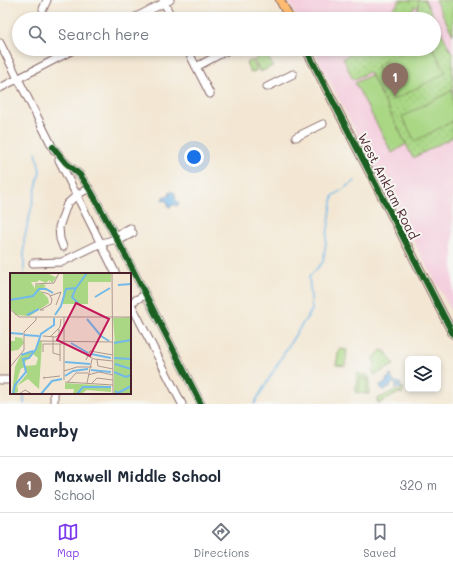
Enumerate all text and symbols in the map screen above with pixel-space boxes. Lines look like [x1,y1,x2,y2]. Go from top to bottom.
search box [12,12,441,56]
icon: search [26,23,48,45]
text: Search here [58,24,149,44]
pin: 1 [382,63,408,96]
street label: West Anklam Road [355,130,423,242]
your location [184,147,204,167]
inset map [10,273,131,394]
map controls [405,356,441,392]
button: layers [405,356,441,392]
text: Nearby [16,419,78,441]
text: Maxwell Middle School [54,466,221,486]
text: 1 [26,476,32,493]
text: 320 m [400,476,437,493]
text: School [54,486,95,503]
tab: Map [57,521,79,560]
tab: Directions [193,521,249,560]
tab: Saved [363,521,396,560]

